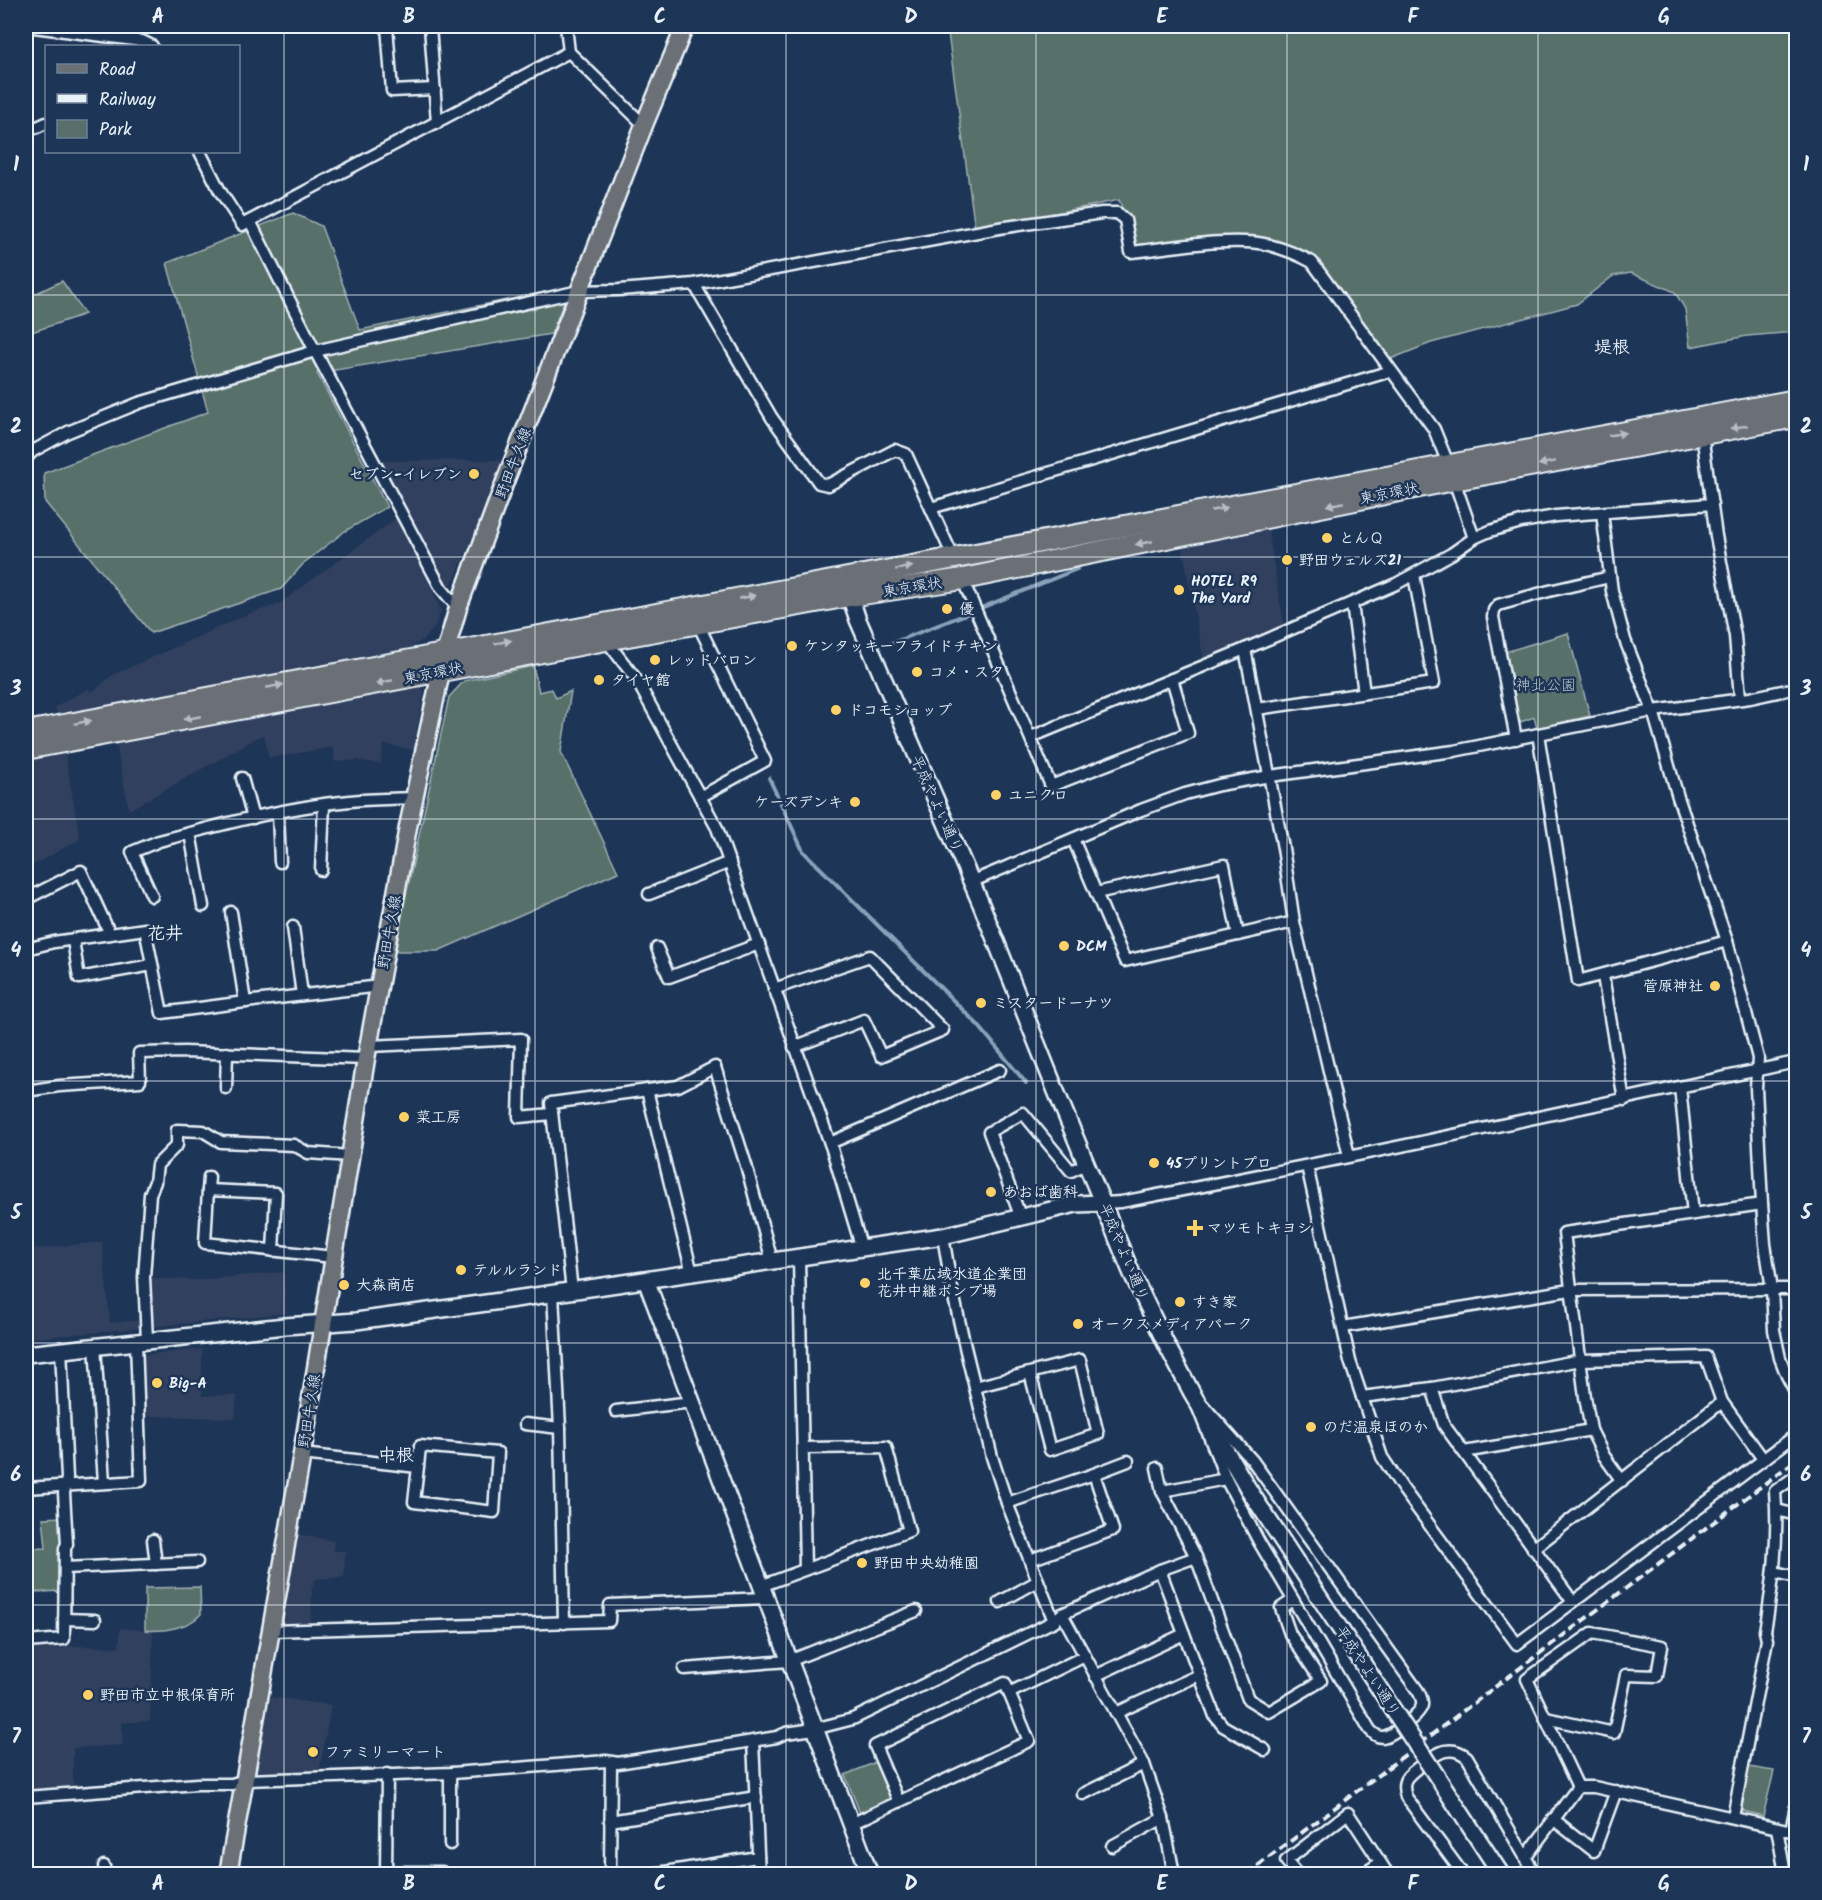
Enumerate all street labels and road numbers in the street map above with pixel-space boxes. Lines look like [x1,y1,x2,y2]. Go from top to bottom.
street label: 野田牛久線 [489,424,539,503]
street label: 東京環状 [1357,476,1421,511]
street label: 東京環状 [881,571,944,605]
street label: 東京環状 [401,656,465,691]
street label: 平成やよい通り [904,752,968,857]
street label: 野田牛久線 [372,893,408,971]
street label: 平成やよい通り [1092,1199,1155,1305]
street label: 野田牛久線 [292,1372,328,1450]
street label: 平成やよい通り [1328,1621,1406,1722]

